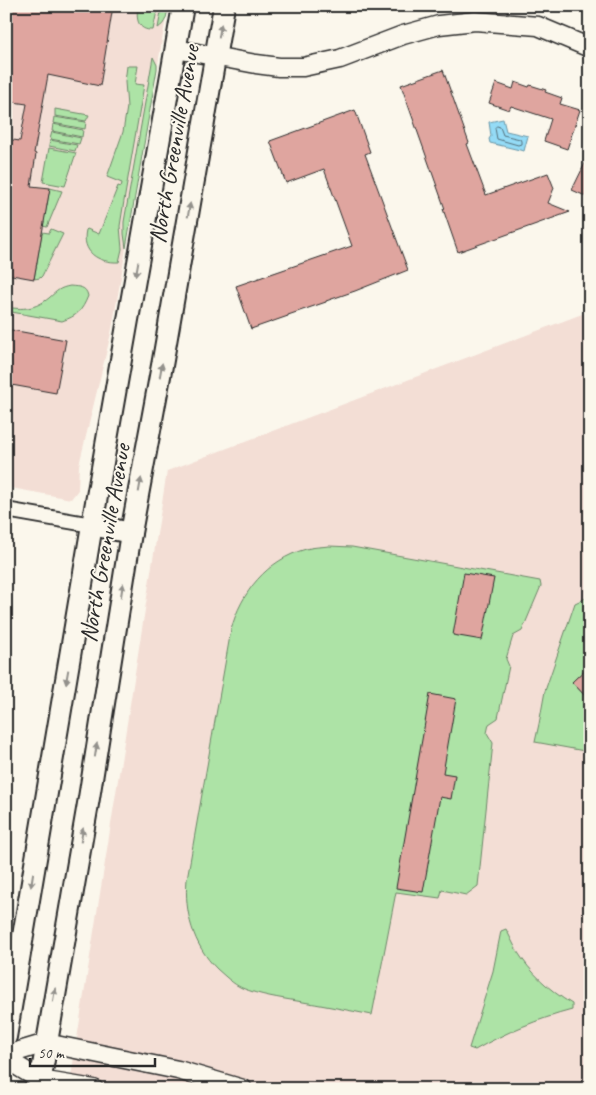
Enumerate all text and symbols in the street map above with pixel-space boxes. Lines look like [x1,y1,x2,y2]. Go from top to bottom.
one-way arrow [216,23,224,39]
street label: North Greenville Avenue [141,41,207,246]
one-way arrow [185,201,193,217]
one-way arrow [133,262,141,278]
one-way arrow [157,361,165,377]
street label: North Greenville Avenue [72,440,138,645]
one-way arrow [136,476,144,492]
one-way arrow [118,581,126,597]
one-way arrow [62,669,70,685]
one-way arrow [93,742,101,758]
one-way arrow [79,826,87,842]
one-way arrow [28,873,36,889]
one-way arrow [51,987,59,1003]
scale bar [30,1035,155,1067]
text: 50 m [38,1044,65,1063]

